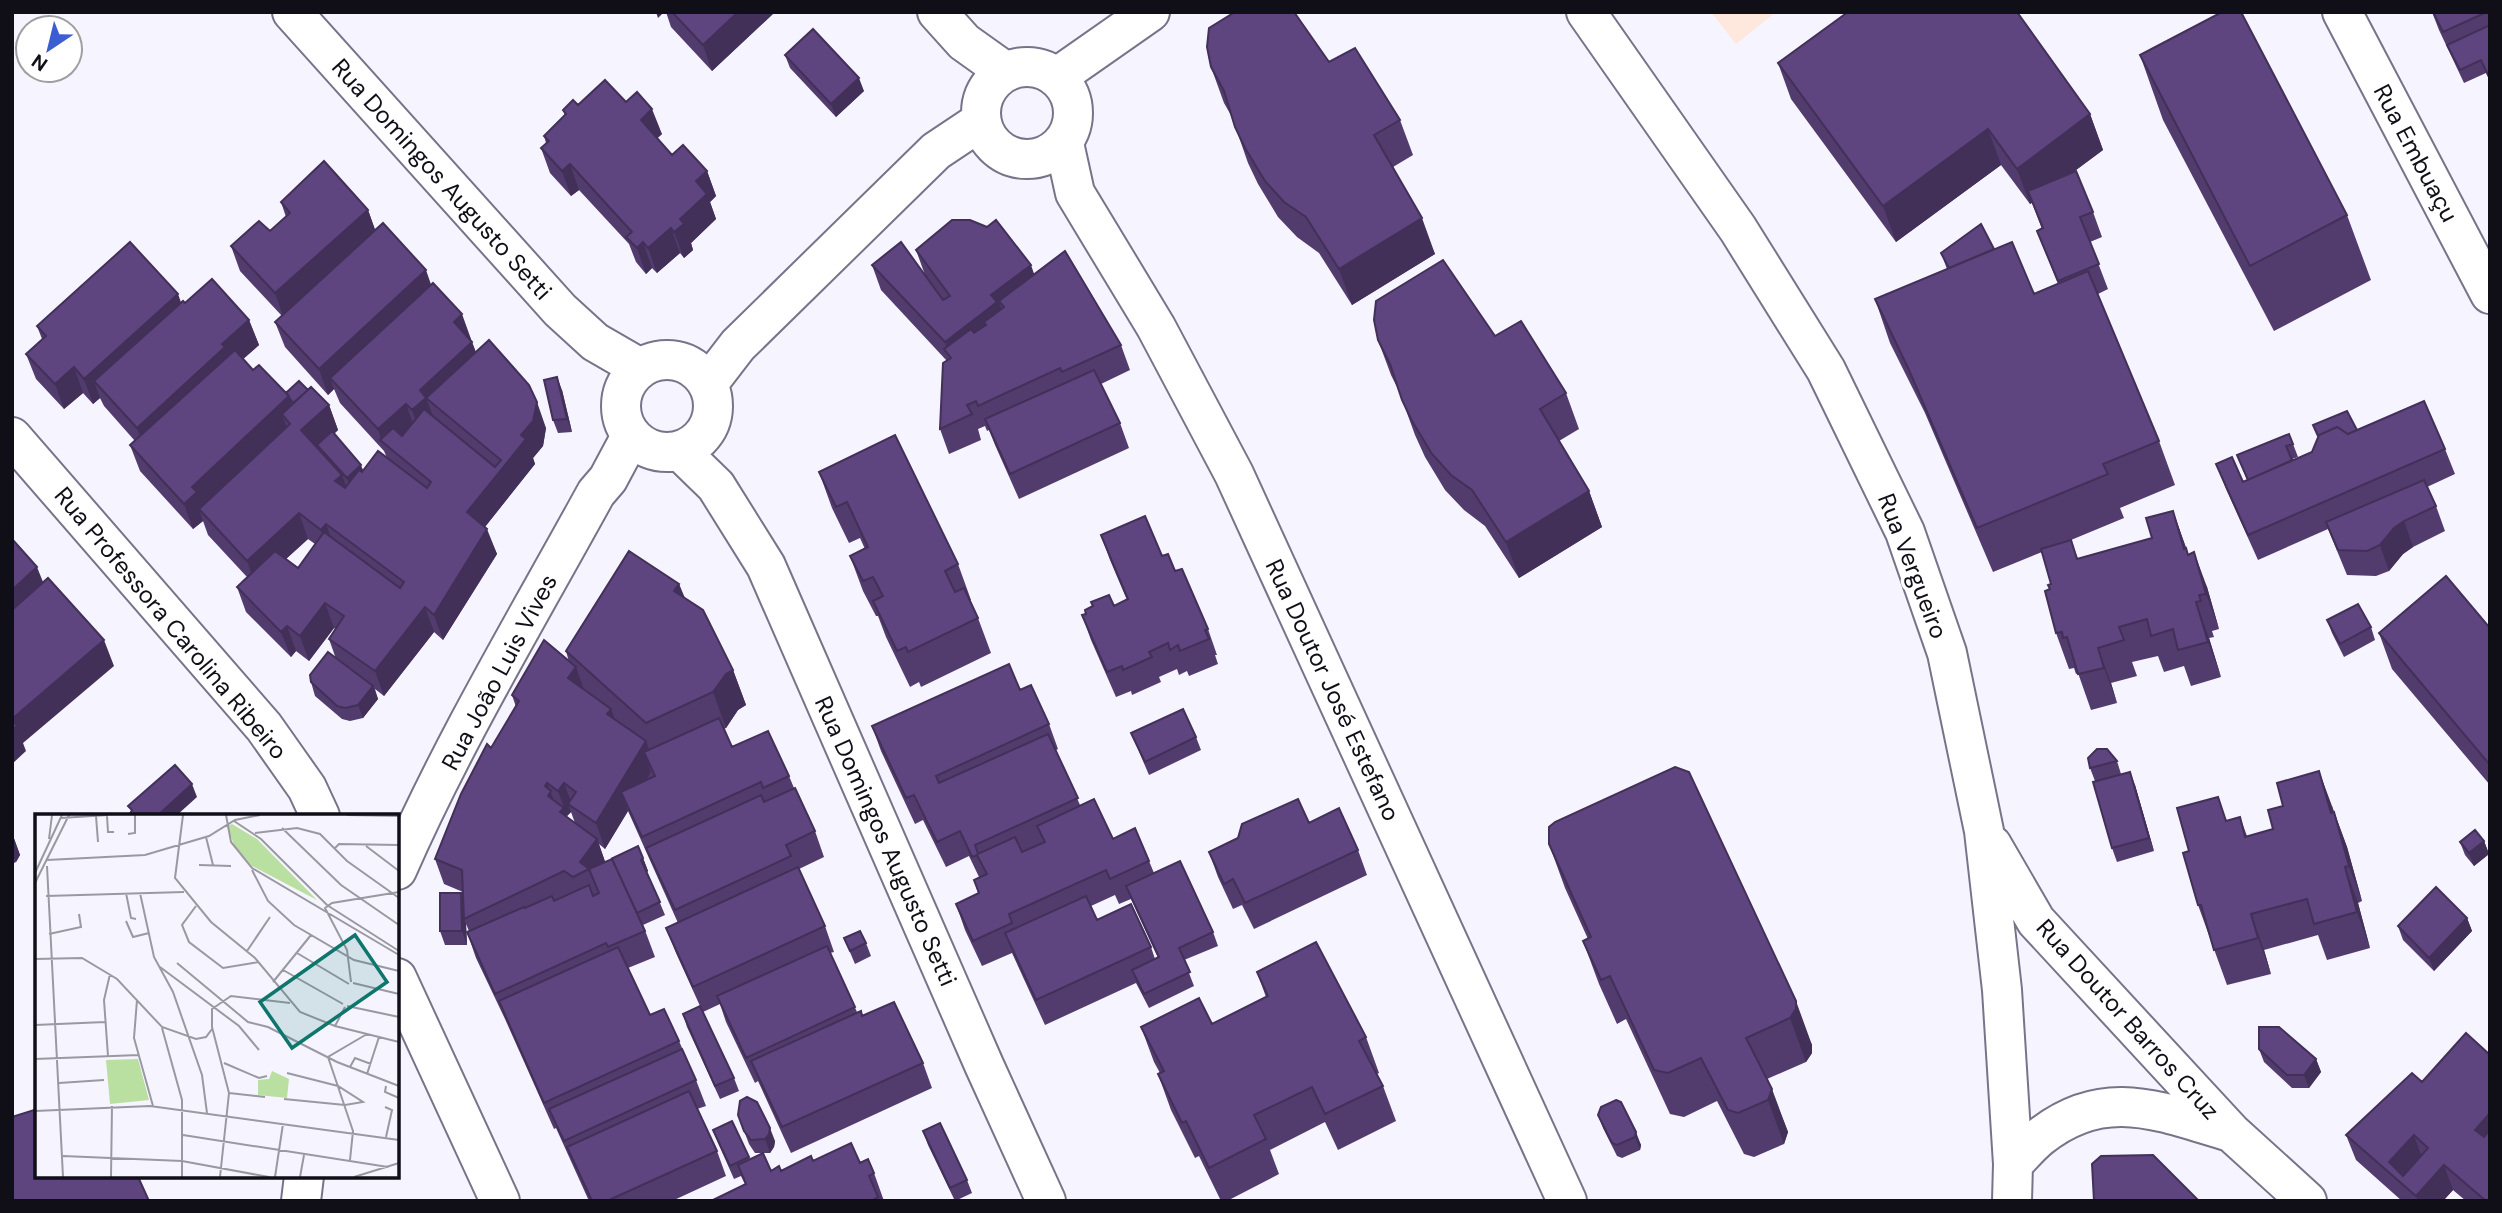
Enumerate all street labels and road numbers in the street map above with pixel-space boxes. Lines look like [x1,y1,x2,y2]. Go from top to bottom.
street label: Rua Domingos Augusto Setti [325,52,559,306]
street label: Rua Embuaçu [2367,79,2465,227]
street label: Rua Professora Carolina Ribeiro [48,480,294,766]
street label: Rua Vergueiro [1871,489,1955,643]
street label: Rua Doutor José Estefano [1259,554,1407,826]
street label: Rua João Luis Vives [434,569,564,775]
street label: Rua Domingos Augusto Setti [808,691,964,991]
street label: Rua Doutor Barros Cruz [2030,912,2226,1126]

